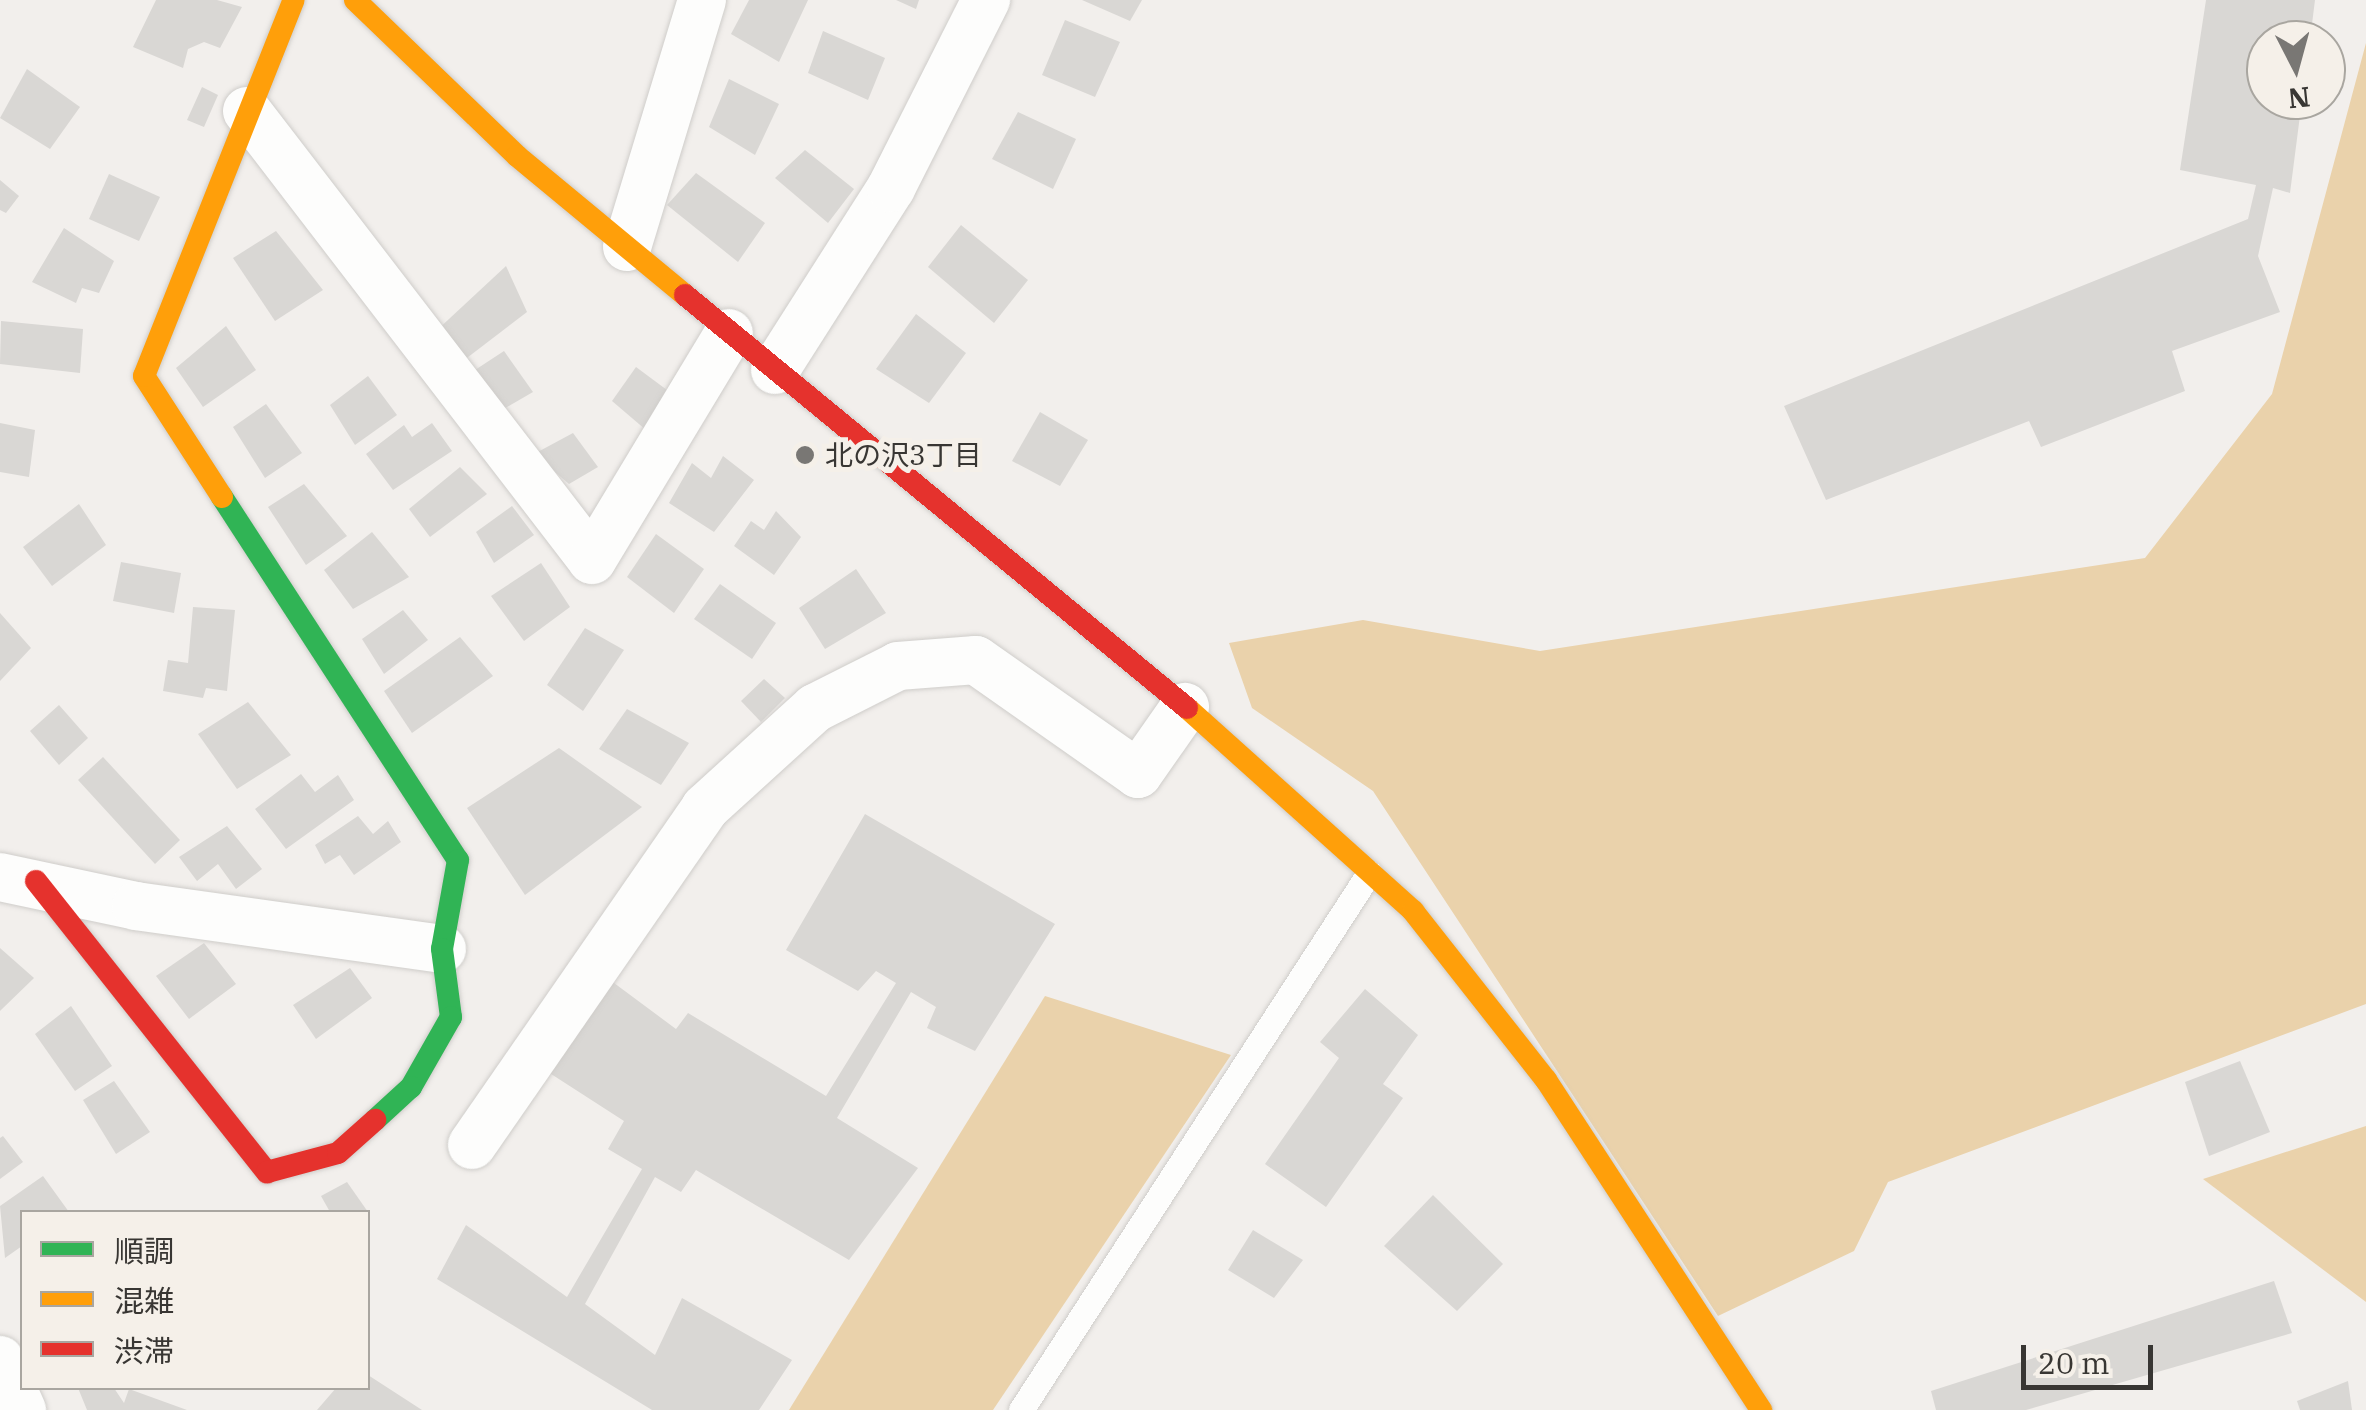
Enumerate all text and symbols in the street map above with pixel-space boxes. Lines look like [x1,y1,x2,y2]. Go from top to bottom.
north arrow [2246,20,2346,120]
text: N [2286,79,2312,118]
place label: 北の沢3丁目 [825,438,982,472]
marker: 北の沢3丁目 [794,444,816,466]
legend [20,1210,370,1390]
text: 順調 [114,1231,174,1270]
text: 混雑 [114,1281,174,1320]
scale bar [2026,1325,2158,1387]
text: 渋滞 [114,1331,174,1370]
text: 20 m [2038,1343,2110,1382]

